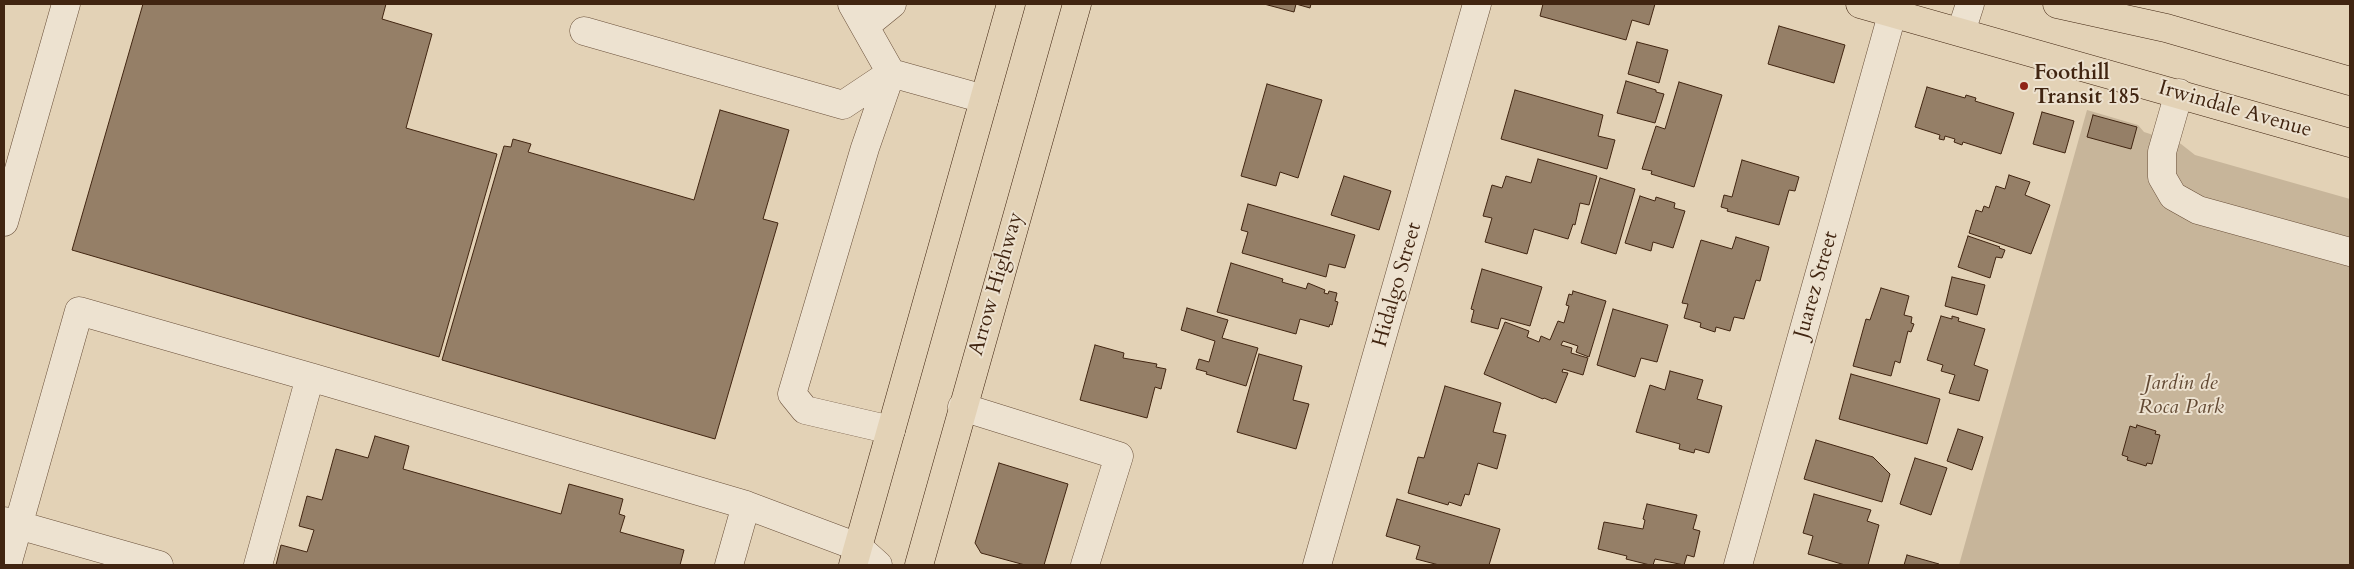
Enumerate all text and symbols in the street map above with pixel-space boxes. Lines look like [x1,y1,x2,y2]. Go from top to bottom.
place label: Foothill Transit 185 [2034,61,2140,111]
street label: Irwindale Avenue [2155,76,2315,144]
marker: Foothill Transit 185 [2018,80,2030,92]
street label: Arrow Highway [965,209,1029,359]
street label: Hidalgo Street [1368,220,1428,350]
street label: Juarez Street [1790,228,1844,342]
park label: Jardin de Roca Park [2138,371,2224,421]

